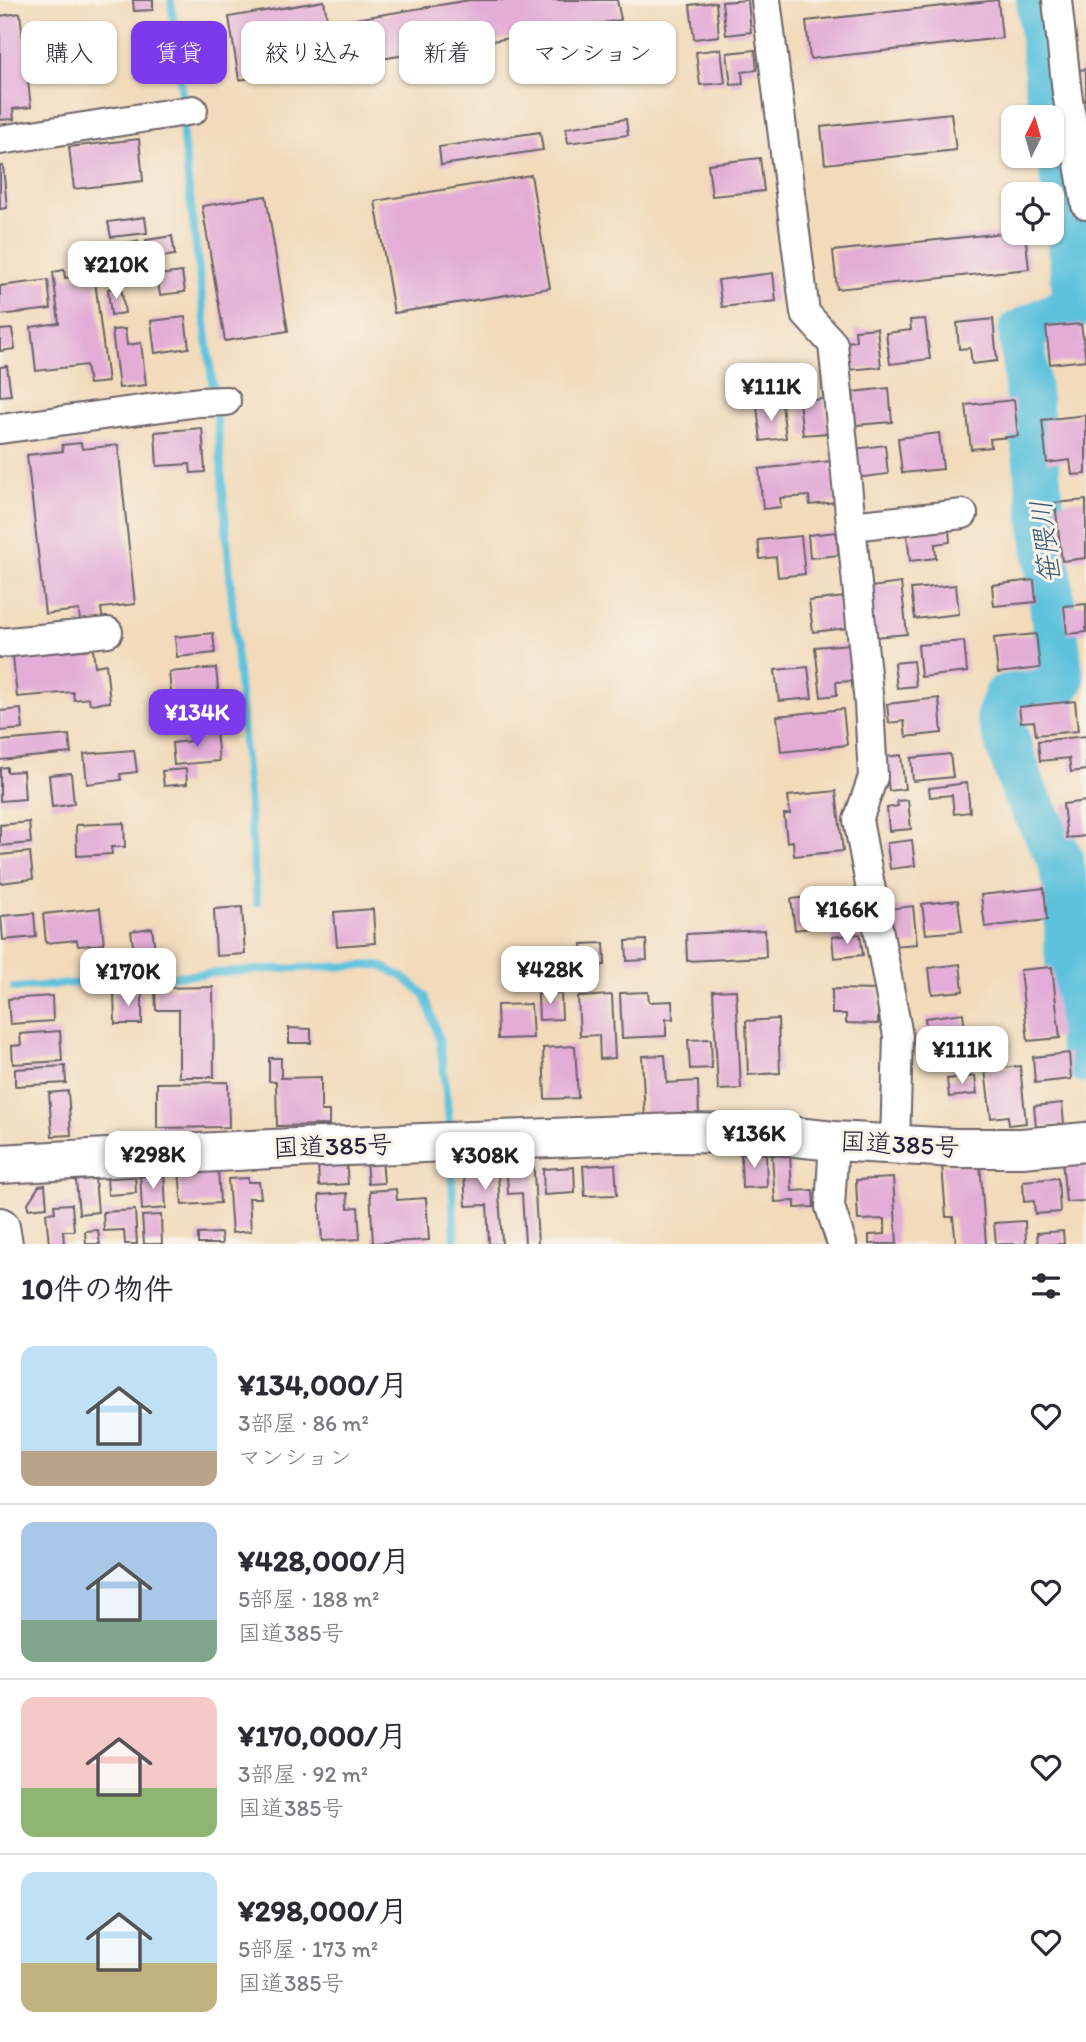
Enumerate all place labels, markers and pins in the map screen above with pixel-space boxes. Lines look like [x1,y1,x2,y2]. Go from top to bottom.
pin: ¥210K [67,242,165,301]
pin: ¥111K [722,364,820,423]
pin: ¥134K [148,690,246,749]
pin: ¥166K [798,886,896,946]
pin: ¥428K [501,946,599,1006]
pin: ¥170K [79,948,177,1008]
pin: ¥111K [913,1026,1011,1086]
pin: ¥136K [705,1110,803,1170]
pin: ¥298K [104,1132,202,1191]
pin: ¥308K [436,1132,534,1192]

